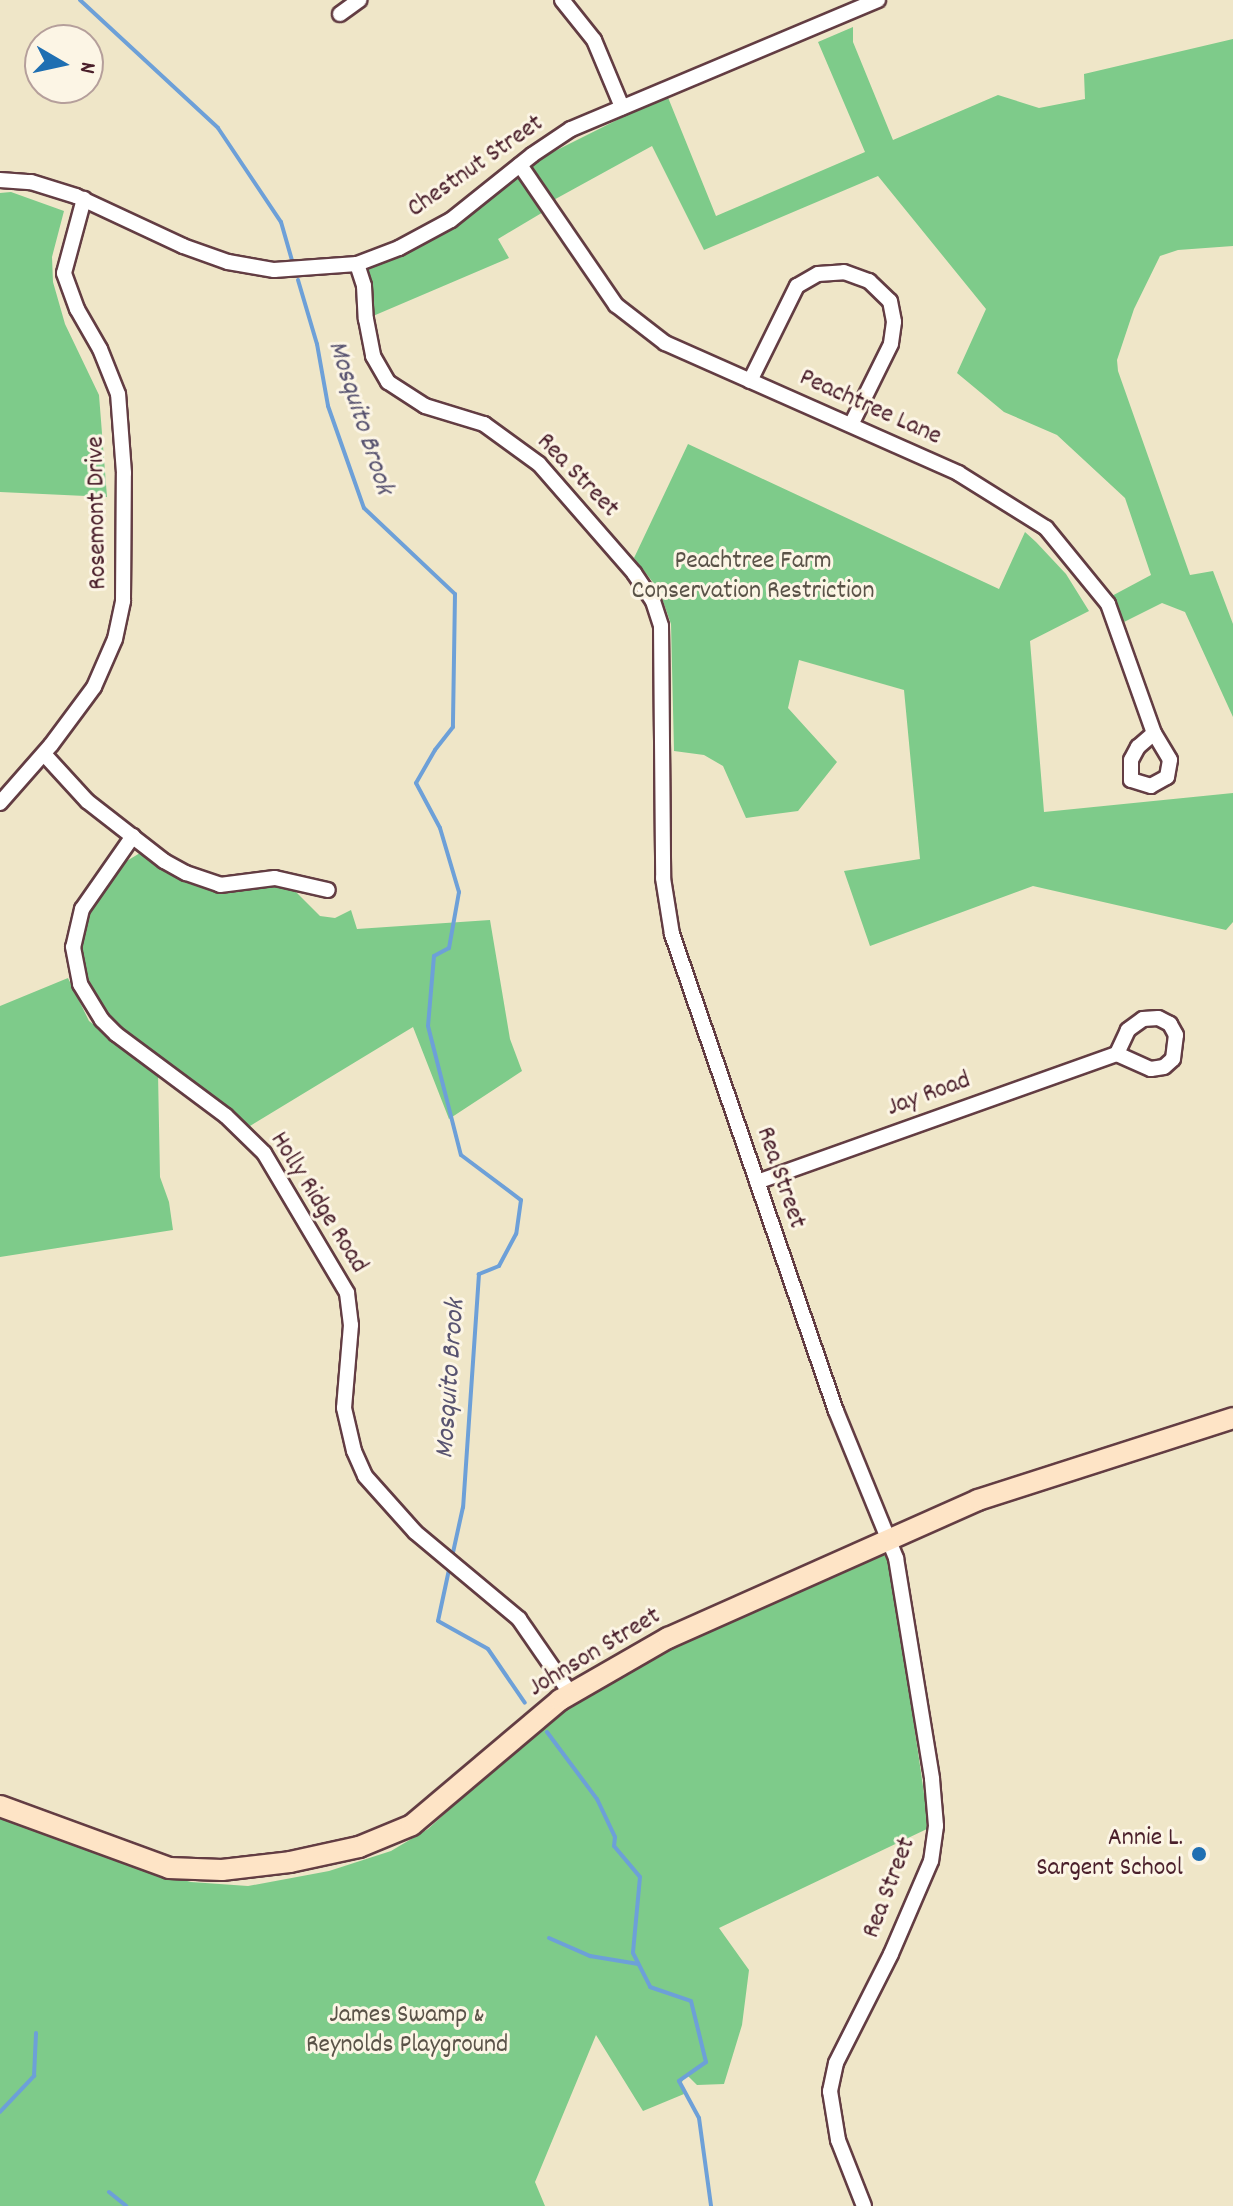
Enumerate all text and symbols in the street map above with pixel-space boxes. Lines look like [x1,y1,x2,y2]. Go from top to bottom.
north arrow [24,24,104,104]
text: N [70,60,102,75]
street label: Chestnut Street [402,109,550,225]
water label: Mosquito Brook [318,337,400,499]
street label: Peachtree Lane [794,363,946,453]
street label: Rea Street [529,427,625,525]
street label: Rosemont Drive [81,436,115,590]
park label: Peachtree Farm Conservation Restriction [632,546,874,608]
street label: Jay Road [883,1066,975,1124]
street label: Rea Street [748,1123,812,1233]
street label: Holly Ridge Road [262,1127,374,1279]
water label: Mosquito Brook [430,1298,474,1460]
street label: Johnson Street [523,1601,667,1705]
place label: Annie L. Sargent School [1036,1823,1183,1884]
street label: Rea Street [857,1833,923,1943]
marker: Annie L. Sargent School [1190,1845,1208,1863]
park label: James Swamp & Reynolds Playground [306,2000,508,2062]

